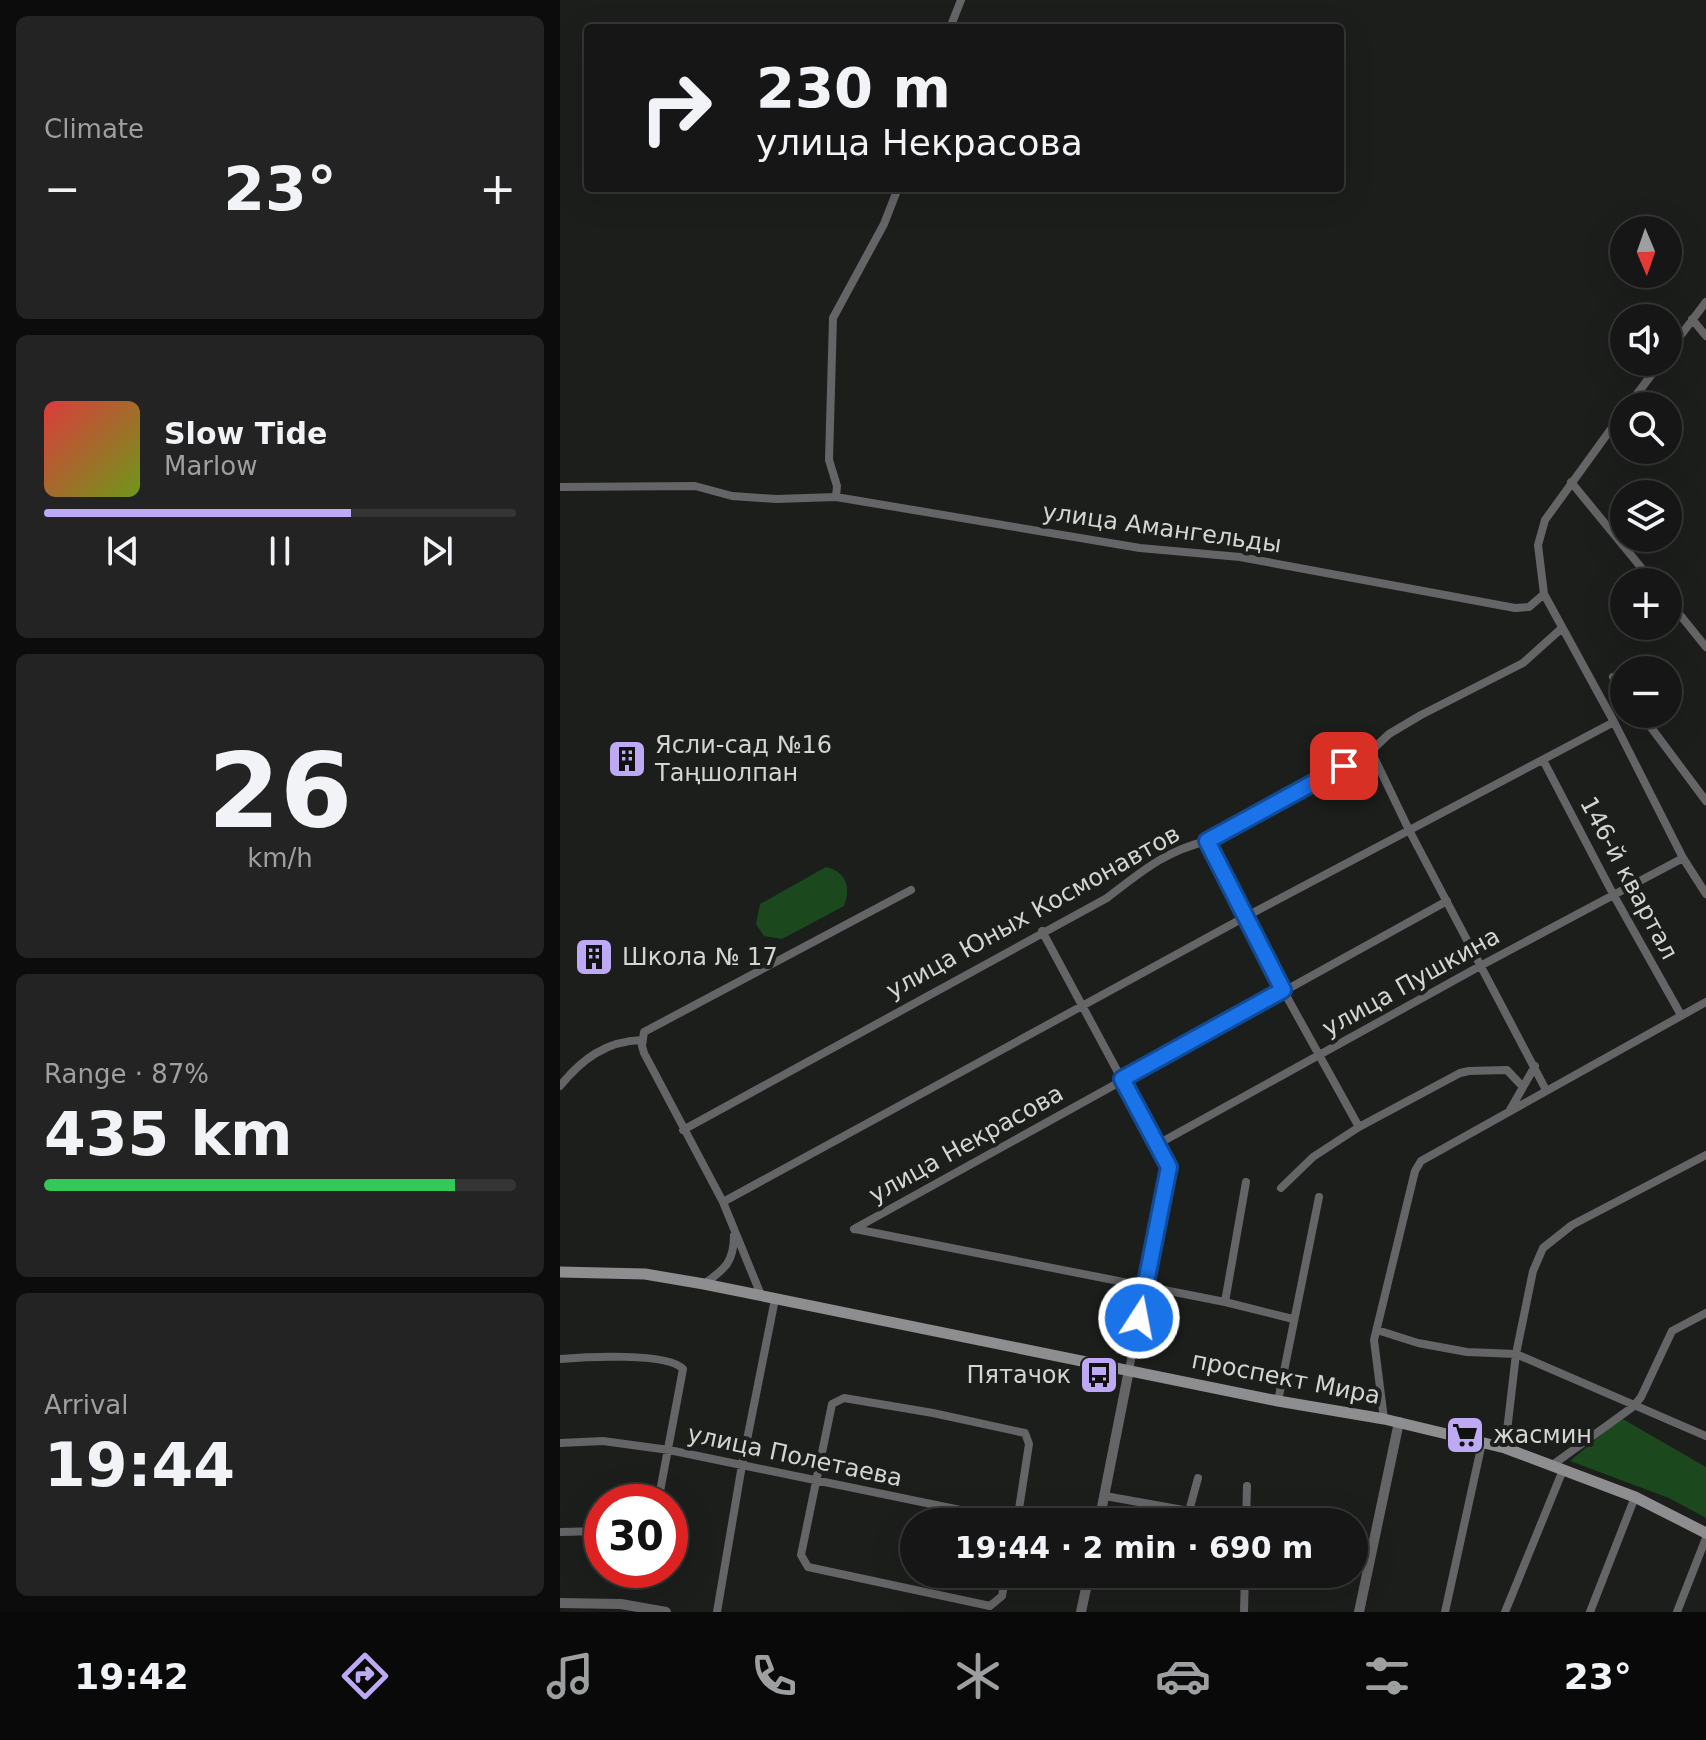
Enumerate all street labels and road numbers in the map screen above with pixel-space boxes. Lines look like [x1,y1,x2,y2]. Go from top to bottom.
street label: улица Амангельды [1041,497,1283,559]
street label: 146-й квартал [1574,792,1684,964]
street label: улица Юных Космонавтов [881,819,1185,1005]
street label: улица Пушкина [1317,922,1505,1042]
street label: улица Некрасова [864,1079,1068,1209]
street label: проспект Мира [1189,1346,1383,1410]
street label: улица Полетаева [685,1420,905,1492]

